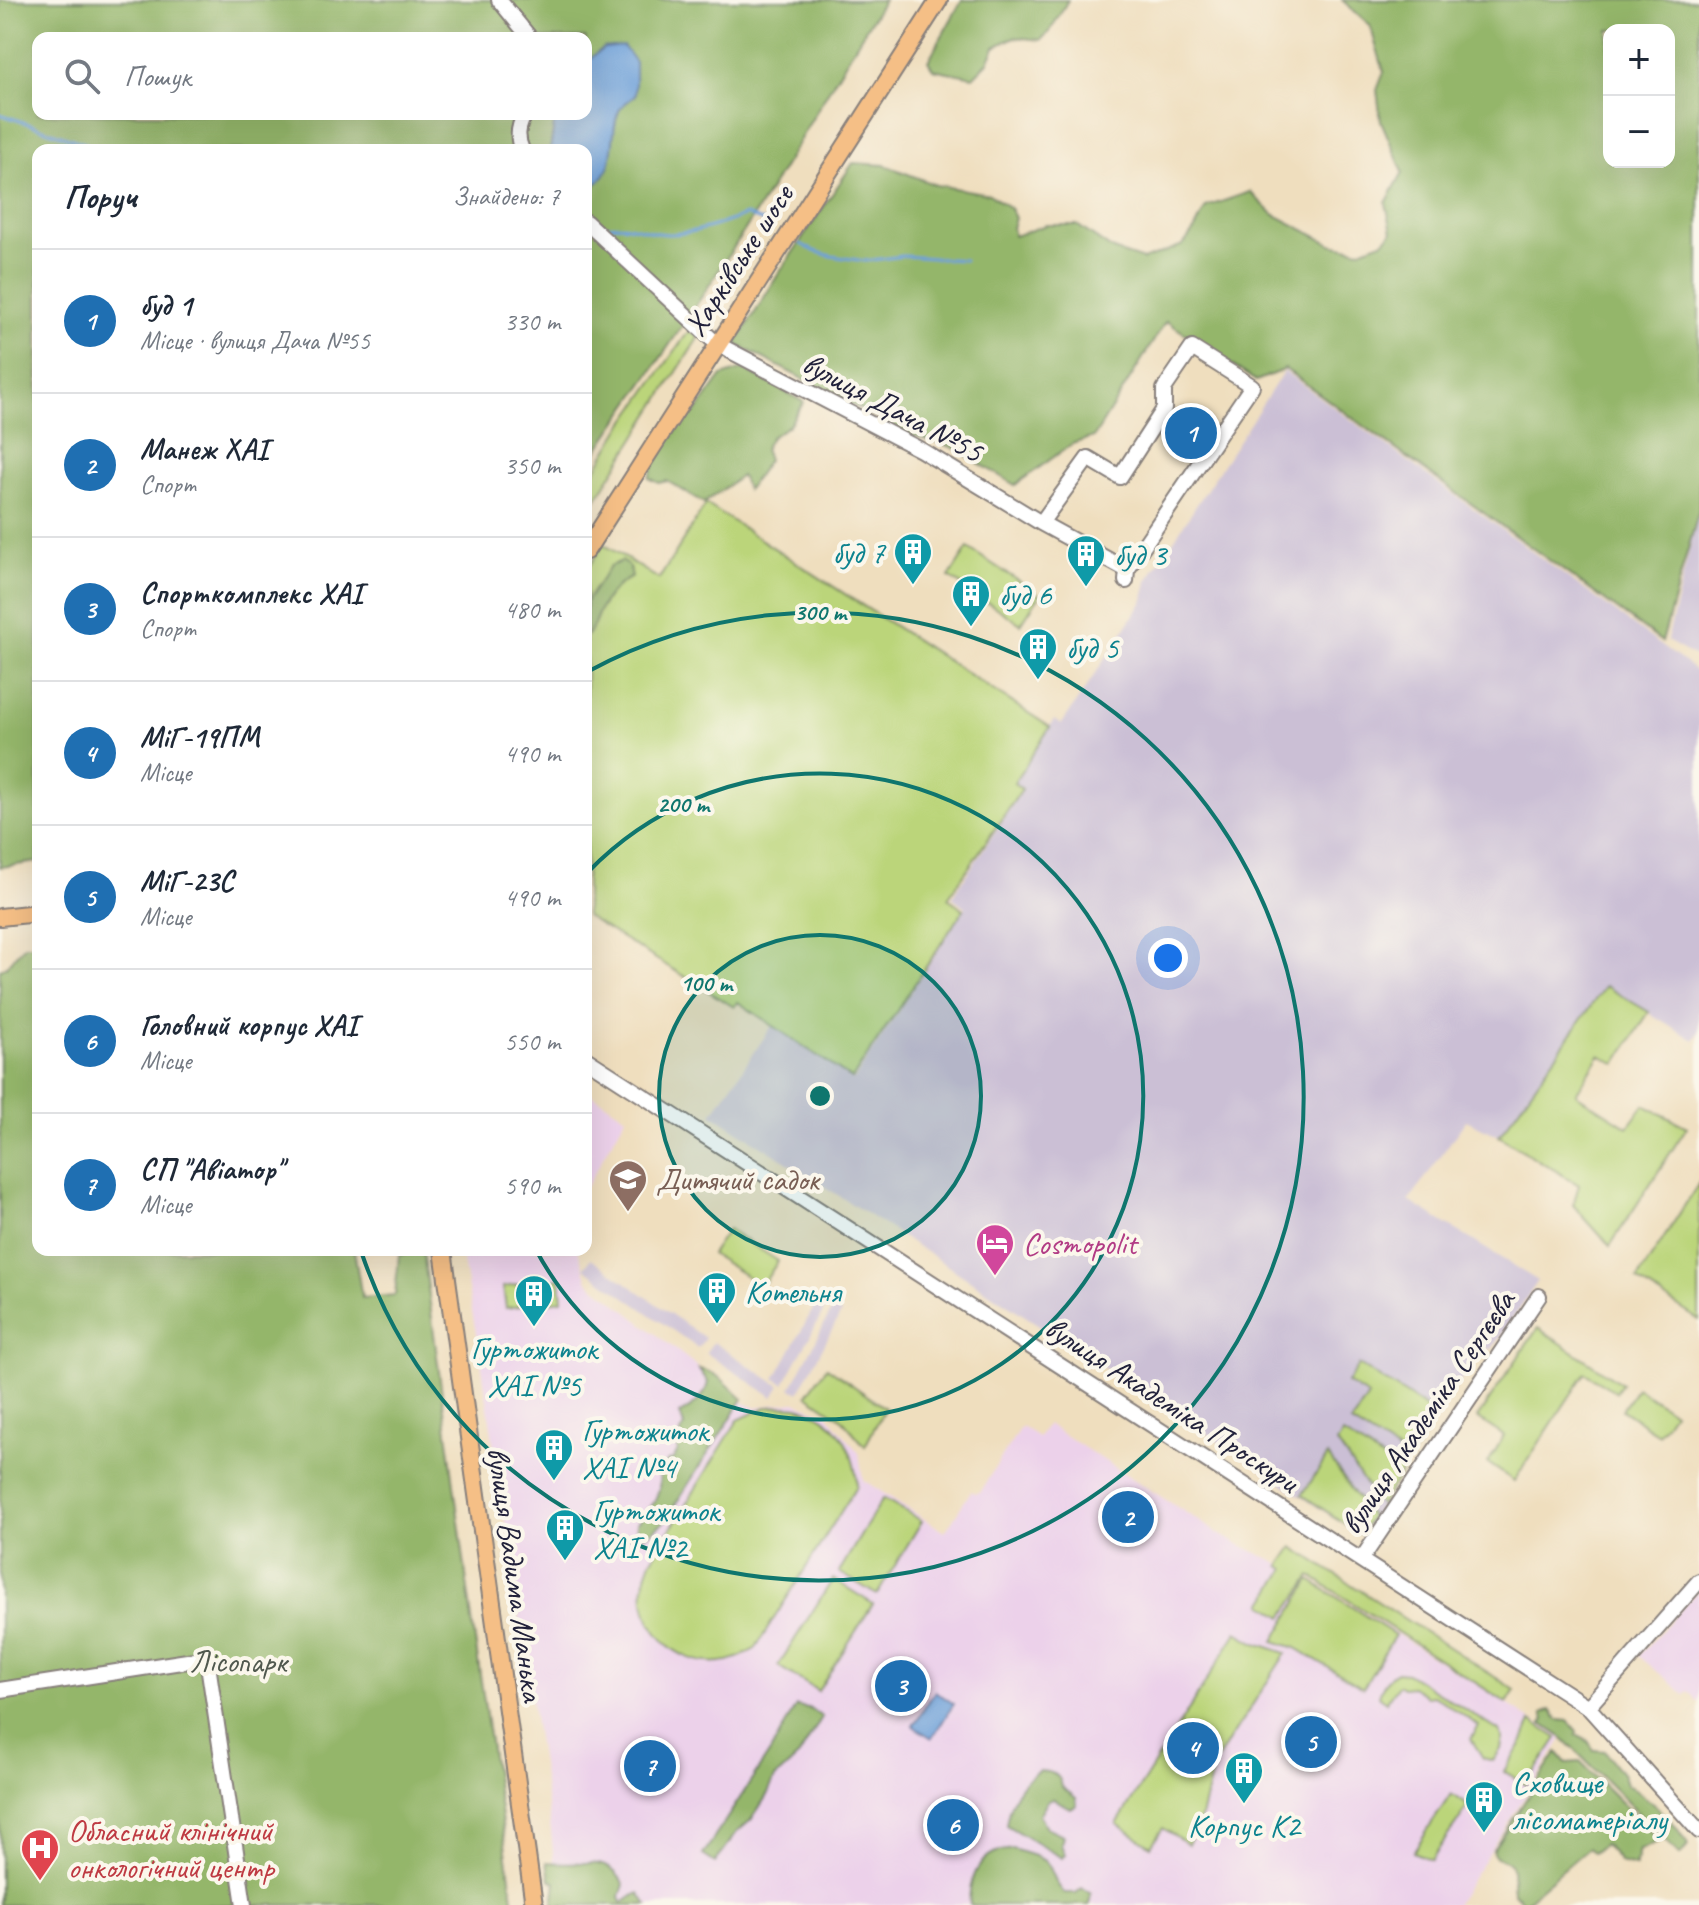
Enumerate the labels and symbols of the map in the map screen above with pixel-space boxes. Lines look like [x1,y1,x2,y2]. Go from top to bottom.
street label: Харківське шосе [674,175,804,344]
street label: вулиця Дача №55 [796,343,991,473]
pin: 1 [1165,403,1217,463]
building icon: буд 7 [892,531,934,586]
place label: буд 7 [833,532,887,573]
building icon: буд 3 [1065,533,1107,588]
place label: буд 3 [1114,534,1169,575]
building icon: буд 6 [950,573,992,628]
place label: буд 6 [999,574,1053,615]
text: 300 m [794,597,848,627]
building icon: буд 5 [1017,626,1059,681]
place label: буд 5 [1066,627,1120,668]
text: 200 m [657,789,711,819]
your location [1148,938,1188,978]
text: 100 m [680,968,734,998]
centre of rings [806,1082,834,1110]
school or university icon: Дитячий садок [607,1158,649,1213]
place label: Дитячий садок [656,1159,822,1200]
hotel icon: Cosmopolit [974,1222,1016,1277]
place label: Cosmopolit [1023,1223,1140,1264]
building icon: Котельня [696,1270,738,1325]
place label: Котельня [745,1271,843,1312]
building icon: Гуртожиток ХАІ №5 [513,1273,555,1328]
street label: вулиця Академіка Сергєєва [1331,1281,1525,1542]
street label: вулиця Академіка Проскури [1037,1307,1308,1503]
place label: Гуртожиток ХАІ №5 [471,1328,599,1406]
place label: Гуртожиток ХАІ №4 [582,1410,711,1488]
building icon: Гуртожиток ХАІ №4 [533,1427,575,1482]
street label: вулиця Вадима Манька [477,1444,554,1706]
pin: 2 [1102,1487,1154,1547]
place label: Гуртожиток ХАІ №2 [593,1490,722,1568]
building icon: Гуртожиток ХАІ №2 [544,1507,586,1562]
park label: Лісопарк [189,1641,290,1682]
pin: 3 [875,1656,927,1716]
pin: 5 [1285,1712,1337,1772]
pin: 4 [1167,1718,1219,1778]
pin: 7 [624,1736,676,1796]
building icon: Корпус К2 [1223,1750,1265,1805]
place label: Сховище лісоматеріалу [1512,1762,1669,1840]
building icon: Сховище лісоматеріалу [1463,1779,1505,1834]
pin: 6 [927,1795,979,1855]
place label: Корпус К2 [1188,1805,1303,1846]
place label: Обласний клінічний онкологічний центр [68,1810,276,1888]
hospital icon: Обласний клінічний онкологічний центр [19,1827,61,1882]

